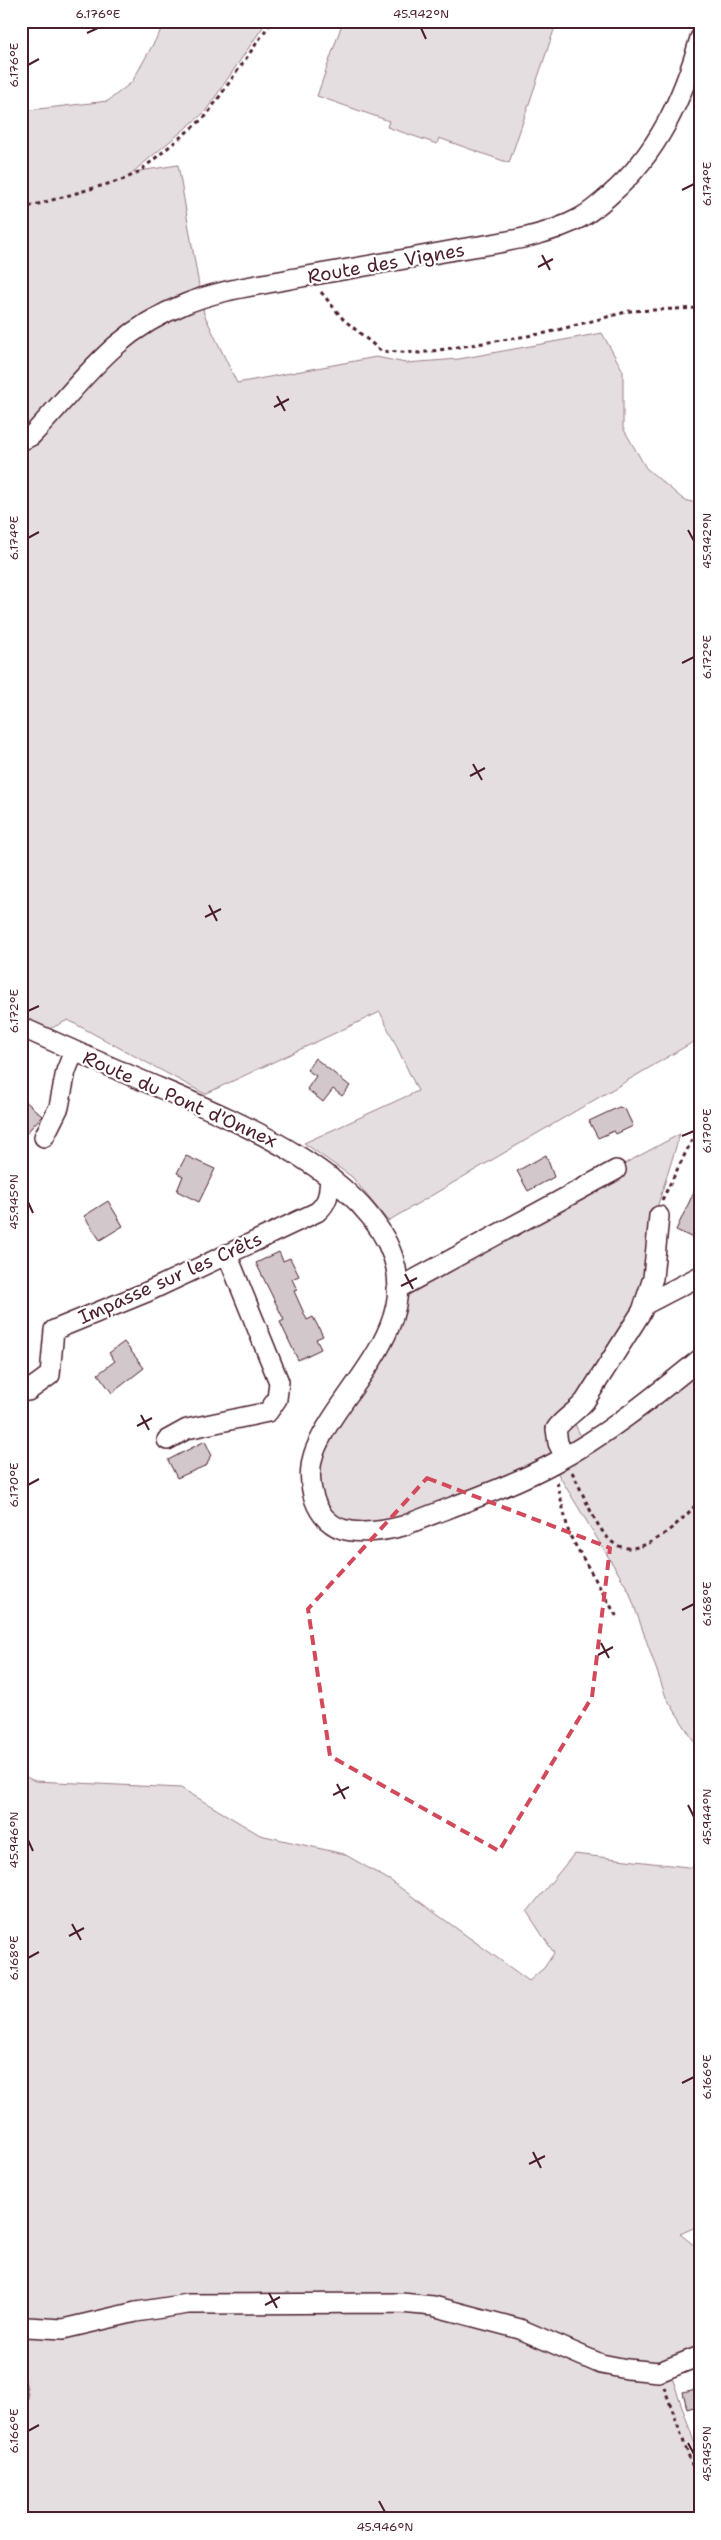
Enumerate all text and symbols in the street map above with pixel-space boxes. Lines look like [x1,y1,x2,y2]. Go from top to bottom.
text: 6.176°E [76,6,120,22]
text: 45.942°N [393,6,449,22]
text: 6.176°E [6,43,22,87]
text: 6.174°E [699,162,715,206]
street label: Route des Vignes [305,237,467,289]
text: 45.942°N [699,513,715,569]
text: 6.174°E [6,516,22,560]
text: 6.172°E [699,635,715,679]
text: 6.172°E [6,989,22,1033]
street label: Route du Pont d'Onnex [79,1045,281,1153]
text: 6.170°E [699,1109,715,1153]
text: 45.945°N [6,1174,22,1230]
street label: Impasse sur les Crêts [74,1226,266,1330]
text: 6.170°E [6,1463,22,1507]
text: 6.168°E [699,1582,715,1627]
text: 45.944°N [699,1789,715,1845]
text: 45.946°N [6,1812,22,1868]
text: 6.168°E [6,1936,22,1981]
text: 6.166°E [699,2054,715,2100]
text: 6.166°E [6,2408,22,2454]
text: 45.945°N [699,2426,715,2482]
text: 45.946°N [357,2519,413,2535]

